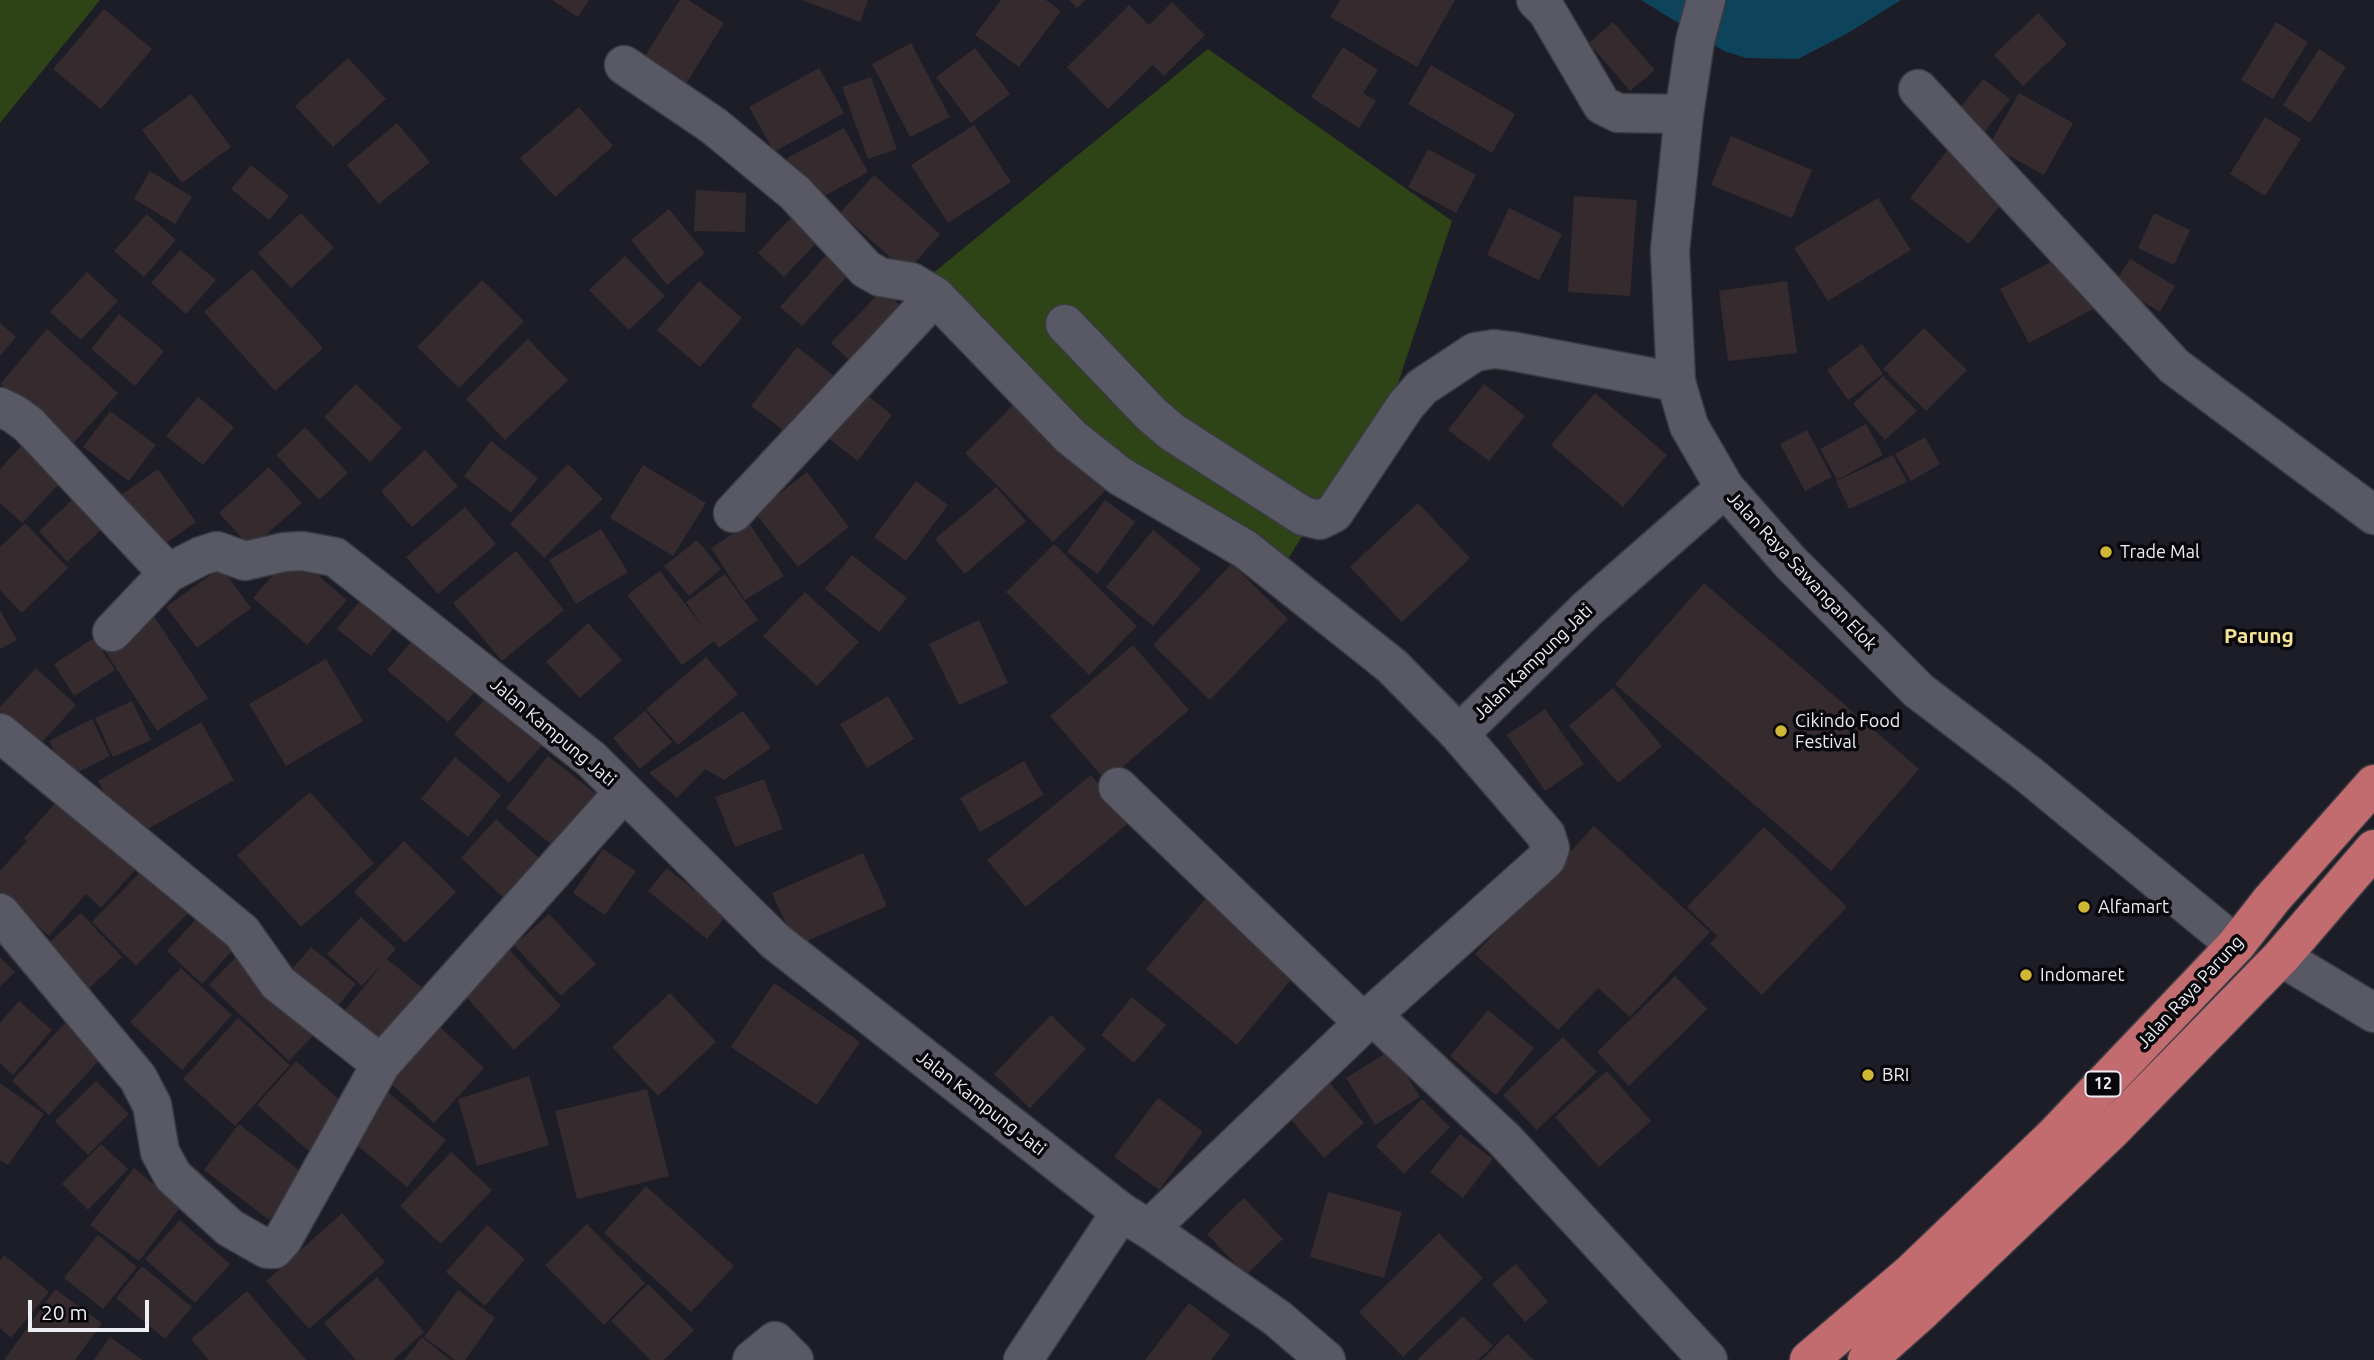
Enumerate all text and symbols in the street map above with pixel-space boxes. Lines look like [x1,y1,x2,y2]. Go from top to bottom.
street label: Jalan Raya Sawangan Elok [1723,487,1881,655]
place label: Trade Mal [2120,541,2200,563]
marker: Trade Mal [2098,544,2114,560]
street label: Jalan Kampung Jati [1469,600,1597,724]
district label: Parung [2224,623,2294,649]
street label: Jalan Kampung Jati [486,673,620,791]
place label: Cikindo Food Festival [1795,710,1900,752]
marker: Cikindo Food Festival [1773,723,1789,739]
place label: Alfamart [2098,896,2169,918]
marker: Alfamart [2076,899,2092,915]
street label: Jalan Raya Parung [2132,931,2248,1053]
place label: Indomaret [2040,964,2125,986]
marker: Indomaret [2018,967,2034,983]
street label: Jalan Kampung Jati [912,1046,1050,1160]
place label: BRI [1882,1064,1909,1086]
marker: BRI [1860,1067,1876,1083]
road number: 12 [2086,1072,2120,1096]
scale bar [32,1286,152,1330]
text: 20 m [41,1300,88,1324]

